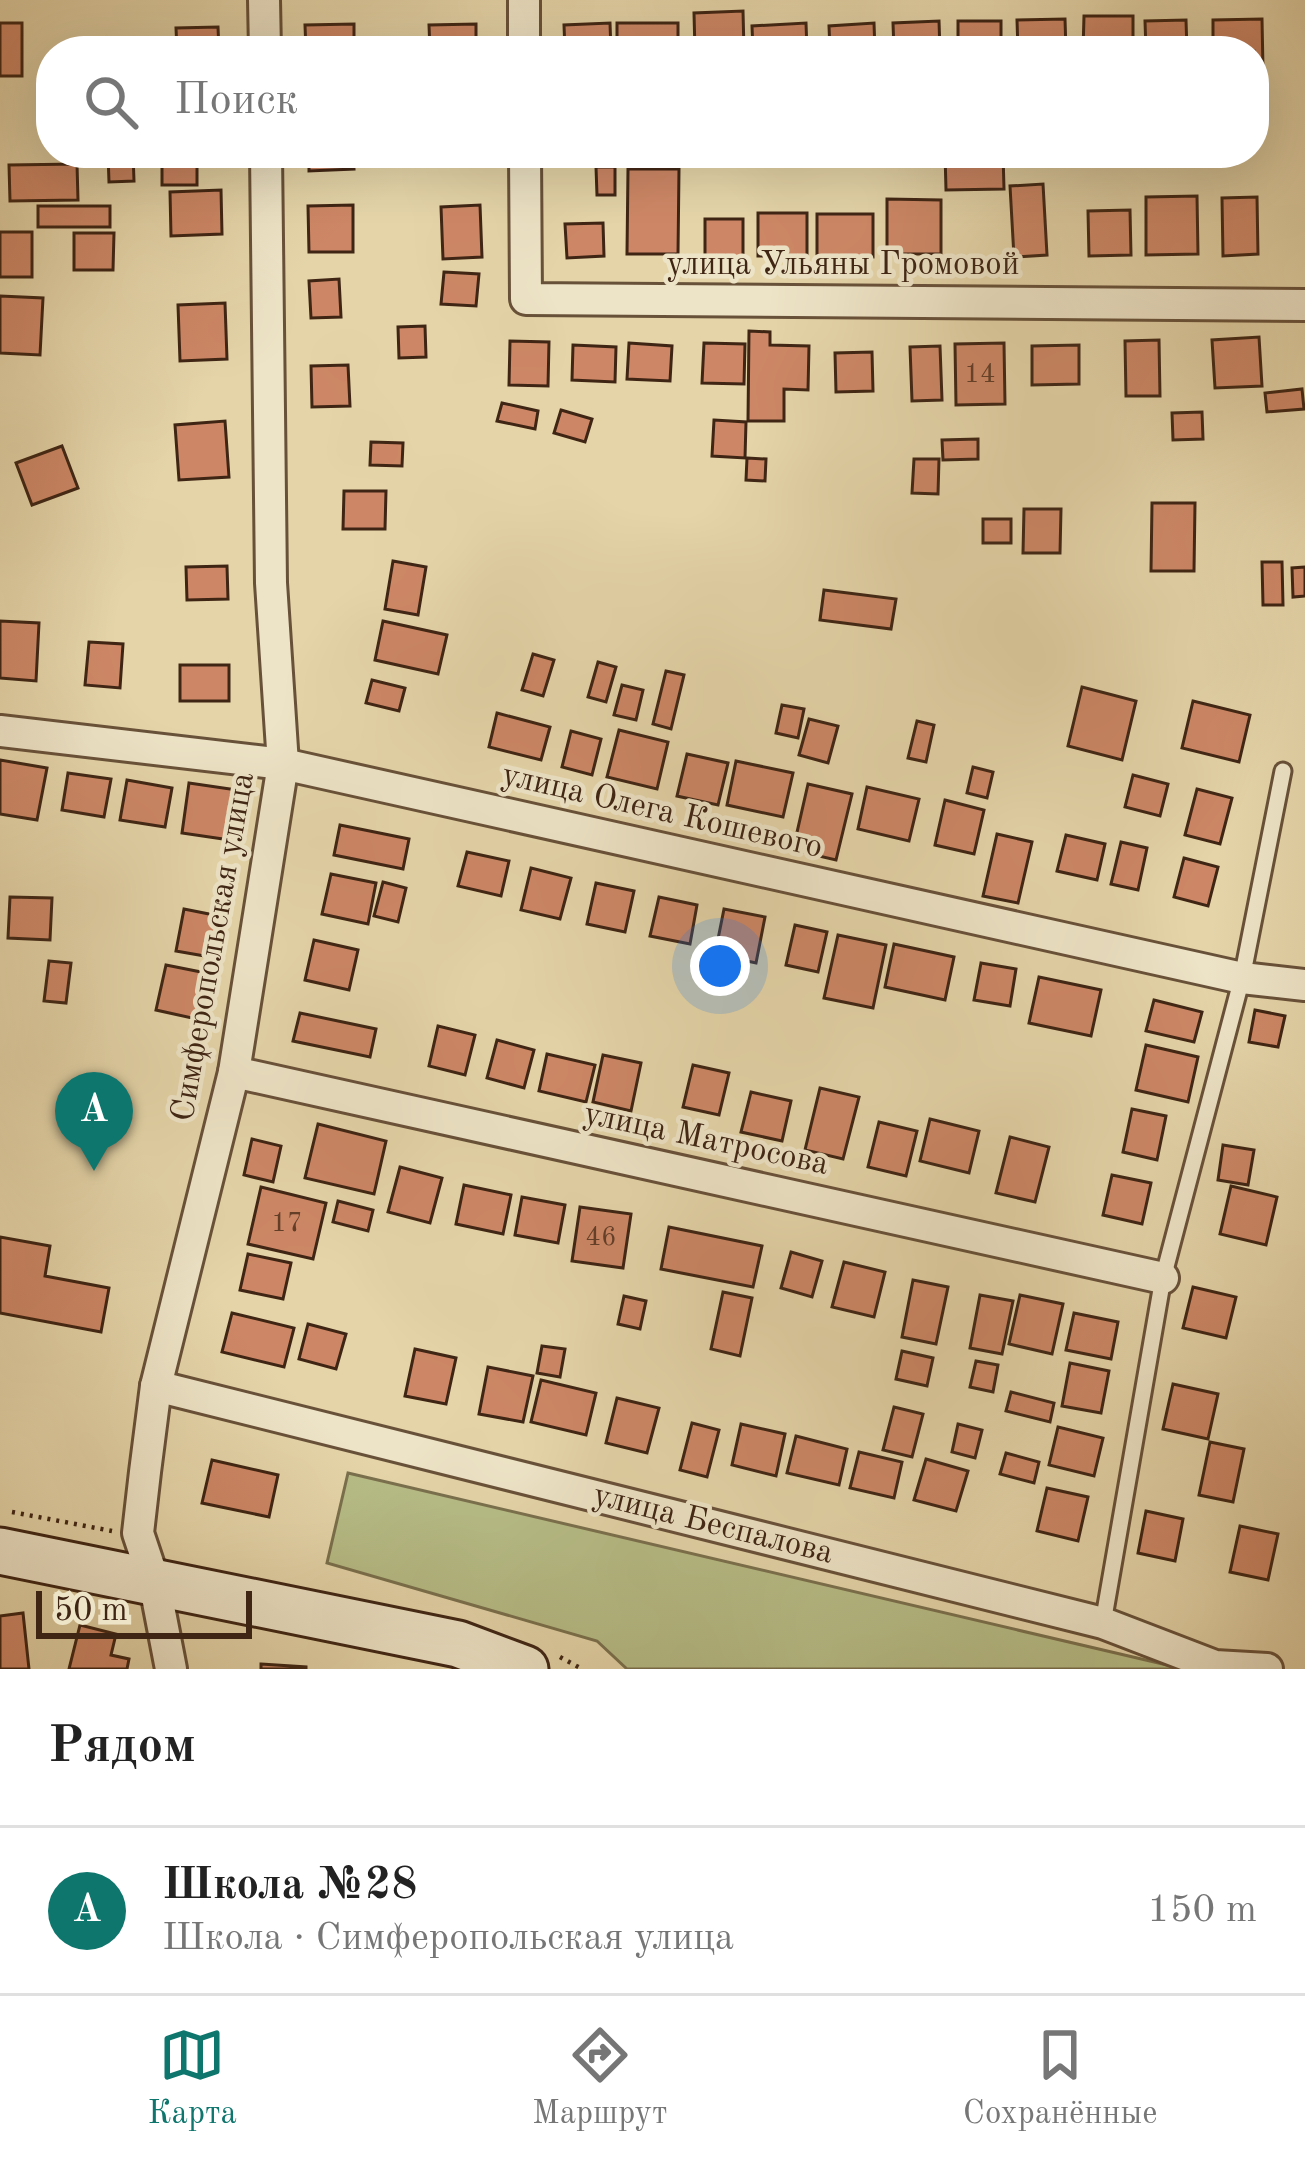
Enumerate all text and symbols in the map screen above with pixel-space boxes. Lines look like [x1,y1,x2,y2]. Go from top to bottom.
search box [36,36,1269,168]
icon: search [78,69,144,135]
text: Поиск [174,79,298,124]
street label: улица Ульяны Громовой [667,249,1019,282]
house number: 14 [964,361,996,388]
street label: улица Олега Кошевого [498,759,826,865]
street label: Симферопольская улица [167,770,261,1124]
your location [690,936,750,996]
pin: A [55,1072,133,1171]
street label: улица Матросова [581,1098,831,1182]
house number: 17 [271,1210,303,1237]
house number: 46 [585,1224,617,1251]
street label: улица Беспалова [590,1479,836,1571]
scale bar [36,1585,252,1638]
text: 50 m [54,1595,128,1628]
text: Рядом [48,1722,196,1773]
text: Школа №28 [162,1864,417,1909]
text: A [72,1891,102,1930]
text: 150 m [1147,1891,1257,1930]
text: Школа · Симферопольская улица [162,1919,734,1958]
tab: Карта [148,2022,237,2135]
tab: Маршрут [532,2022,668,2135]
tab: Сохранённые [963,2022,1157,2135]

